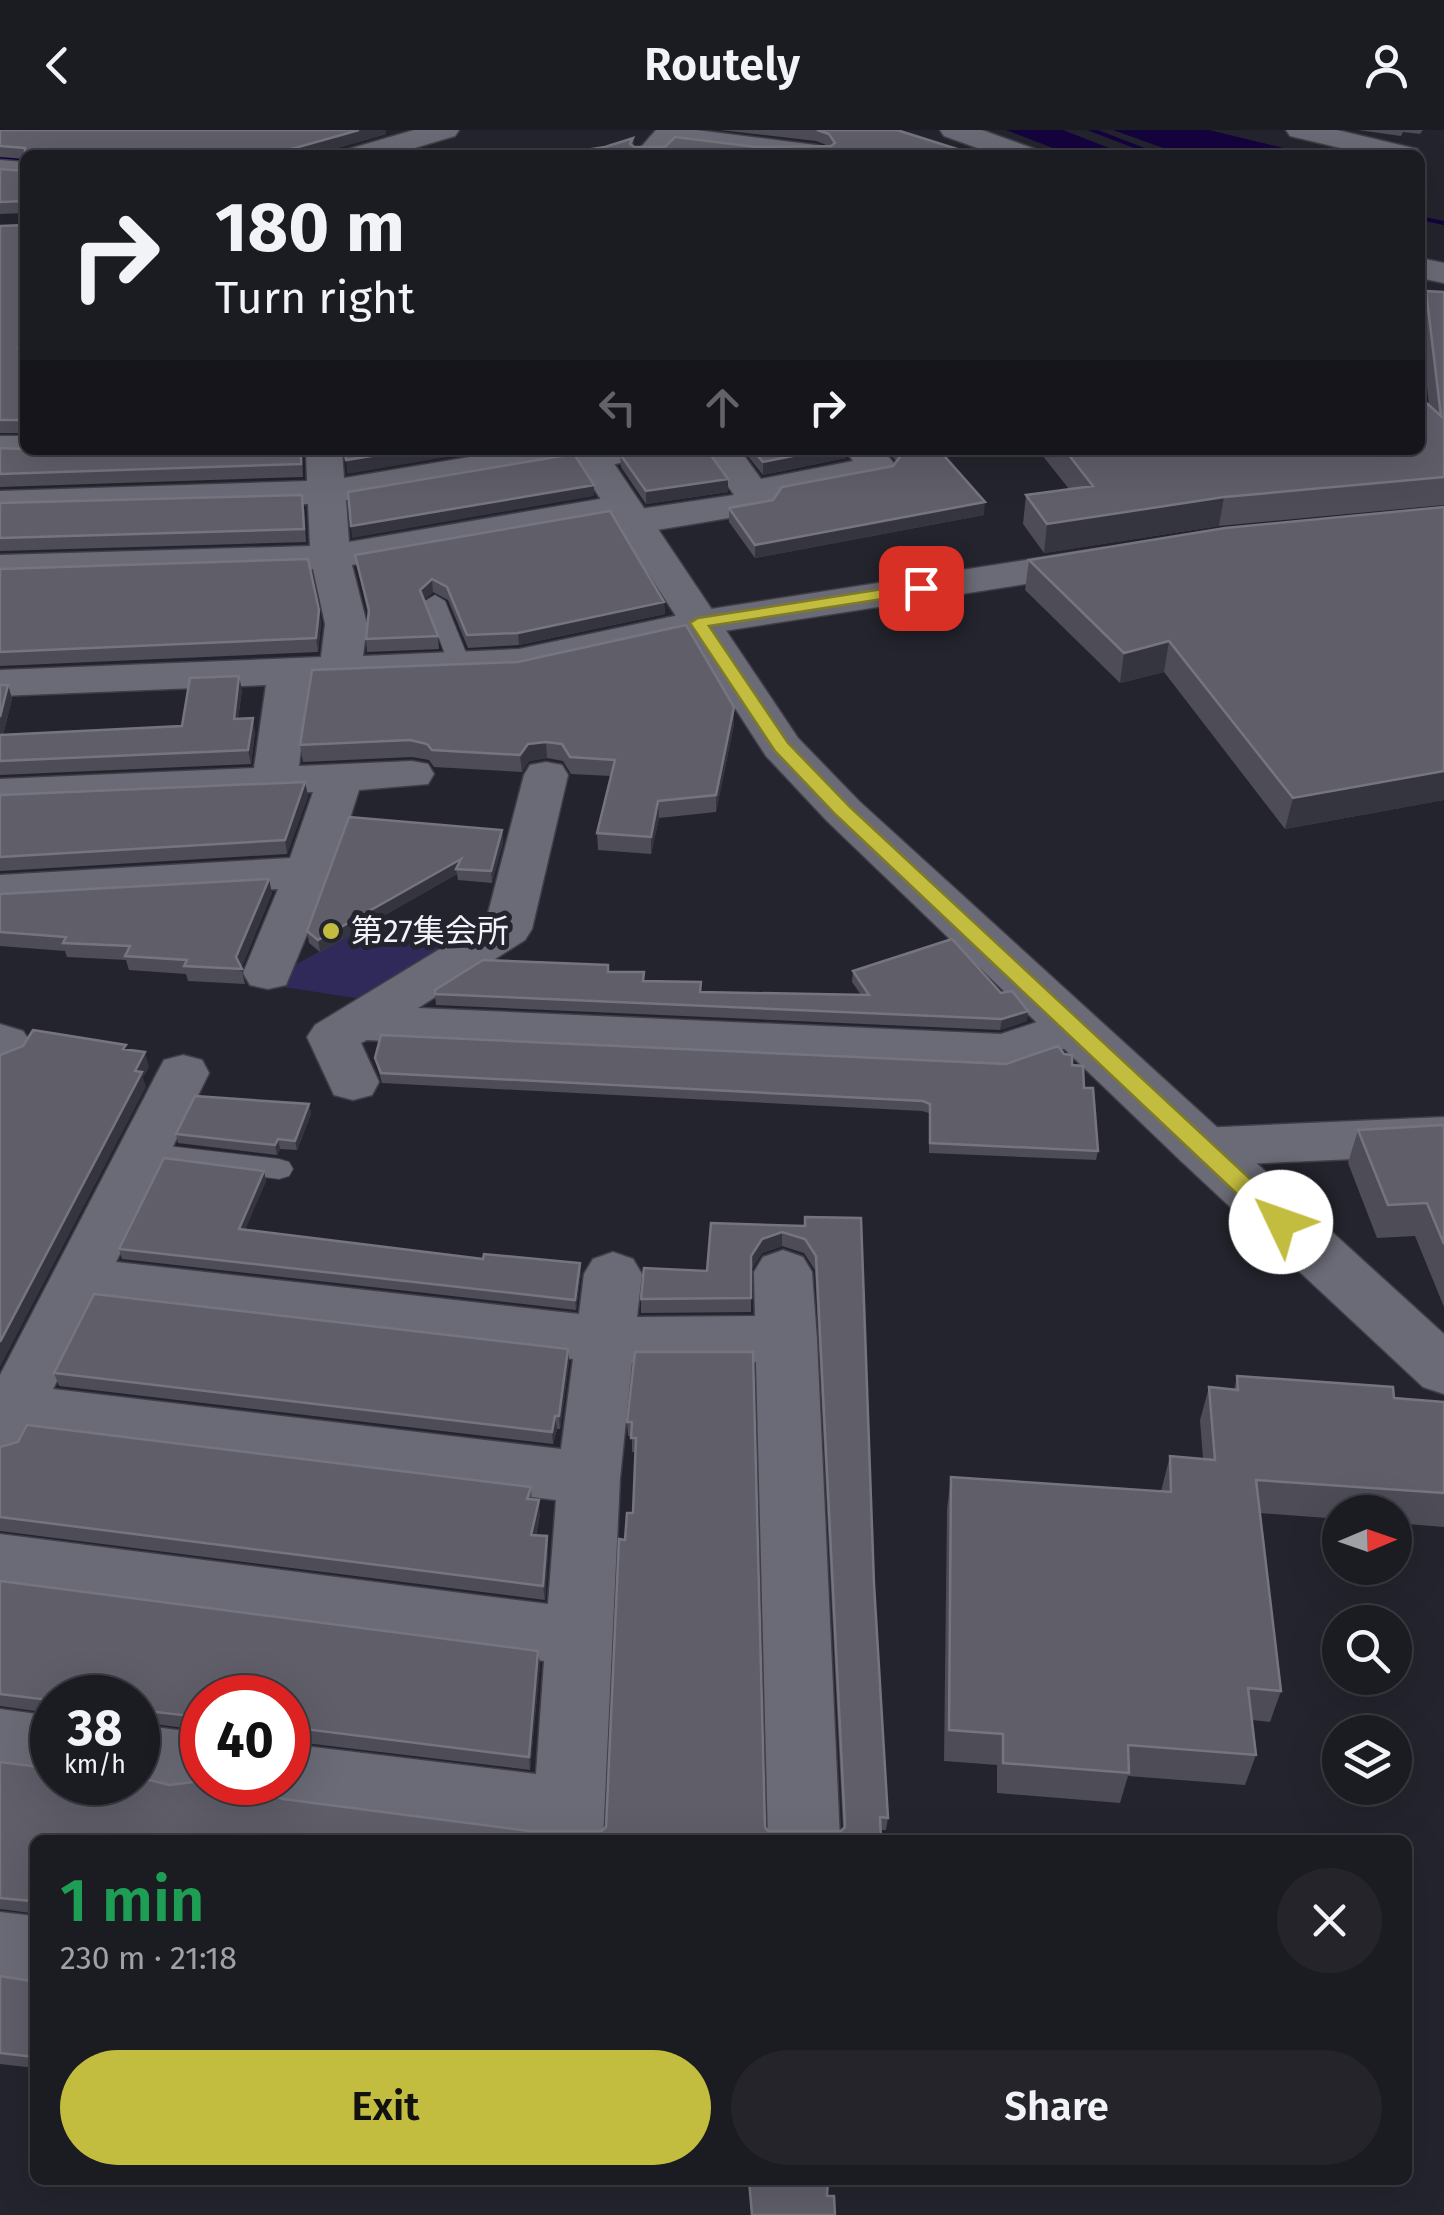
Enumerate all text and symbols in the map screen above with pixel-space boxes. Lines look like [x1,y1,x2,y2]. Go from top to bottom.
icon: back [30,38,85,93]
text: Routely [644,38,800,92]
icon: person [1359,38,1414,93]
text: 180 m [215,186,405,270]
icon: right [50,190,180,320]
text: Turn right [215,271,414,325]
icon: left [590,380,645,435]
icon: ahead [695,380,750,435]
icon: right [800,380,855,435]
pin [879,546,964,631]
icon: arrive [894,561,949,616]
place label: 第27集会所 [351,912,509,950]
marker: 第27集会所 [320,920,342,942]
position arrow [1229,1170,1333,1274]
north arrow [1322,1495,1412,1585]
map controls [1322,1495,1412,1805]
button: search [1322,1605,1412,1695]
speed limit sign: 40 [180,1675,310,1805]
text: 38 [67,1698,123,1758]
button: layers [1322,1715,1412,1805]
text: km/h [64,1750,126,1780]
text: 1 min [60,1865,205,1937]
button: close [1277,1868,1382,1973]
text: 230 m · 21:18 [60,1939,237,1977]
button: Exit [60,2050,711,2165]
button: Share [731,2050,1382,2165]

